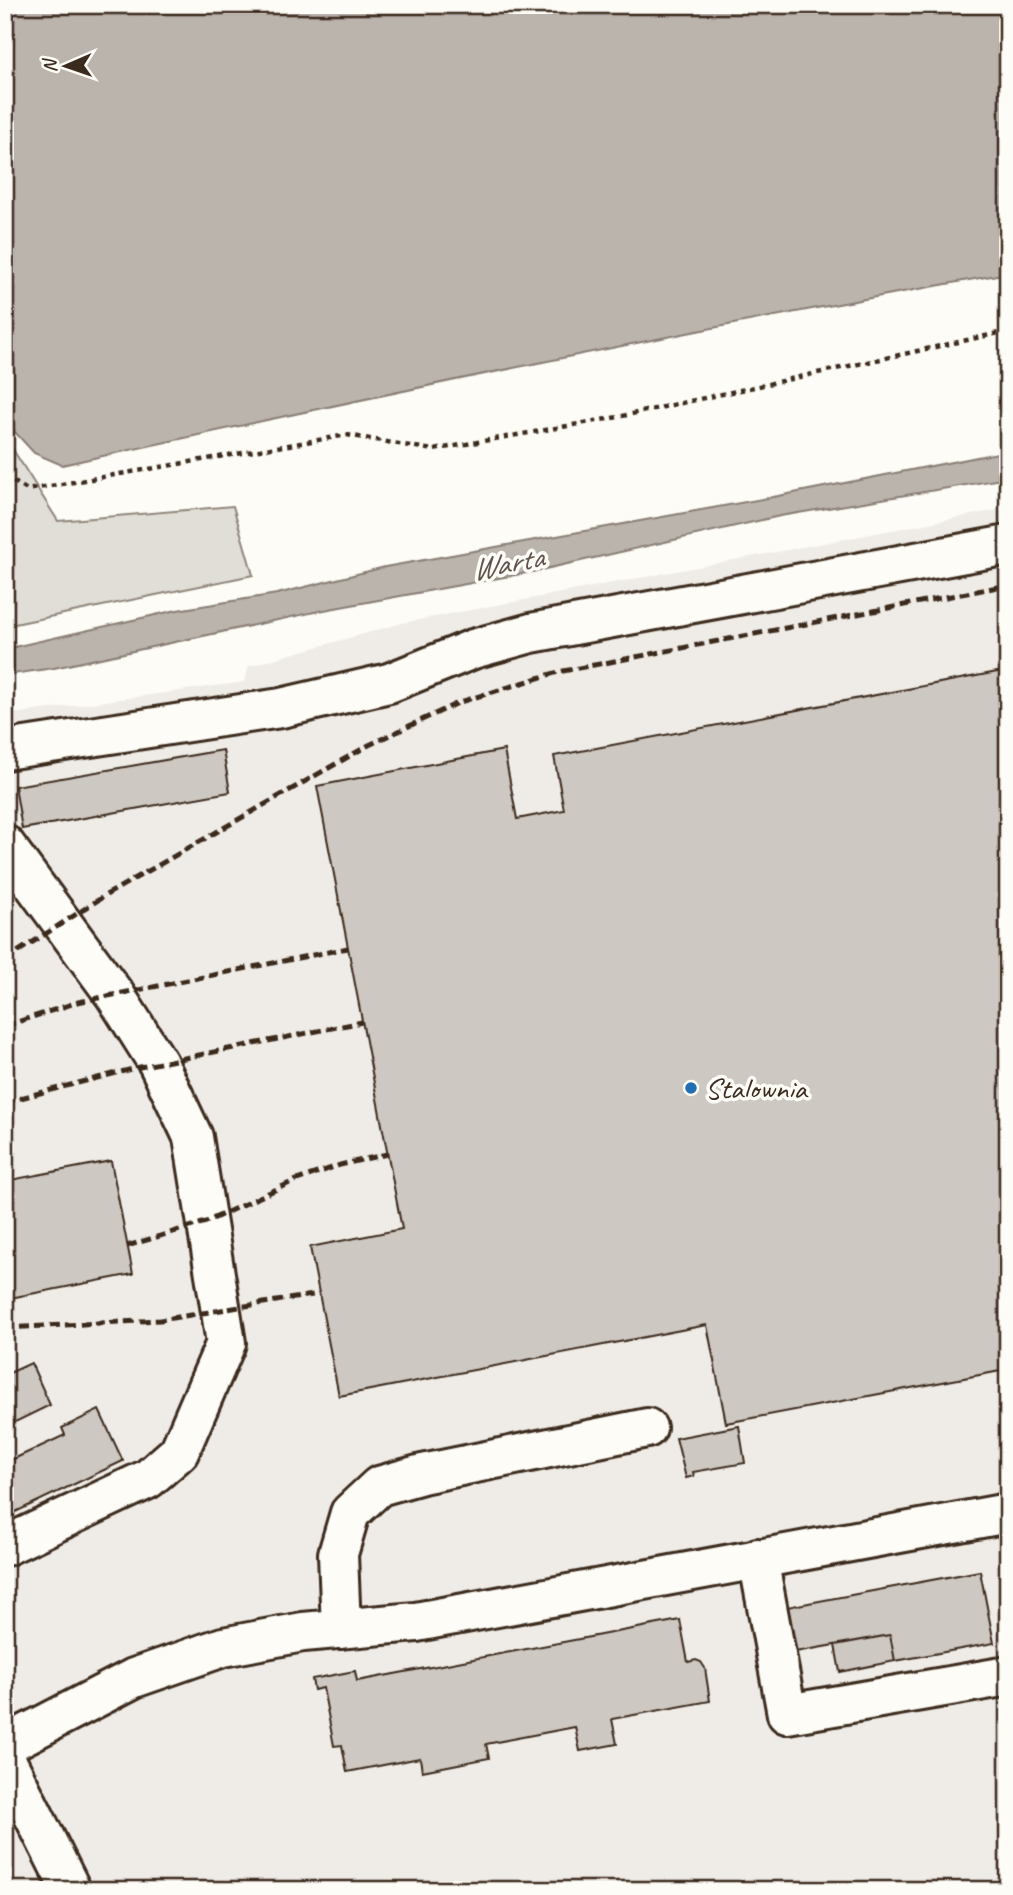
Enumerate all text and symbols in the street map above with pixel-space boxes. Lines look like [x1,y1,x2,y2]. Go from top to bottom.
north arrow [32,32,102,102]
text: N [38,57,62,73]
water label: Warta [468,535,549,590]
place label: Stalownia [705,1069,808,1107]
marker: Stalownia [683,1080,699,1096]

